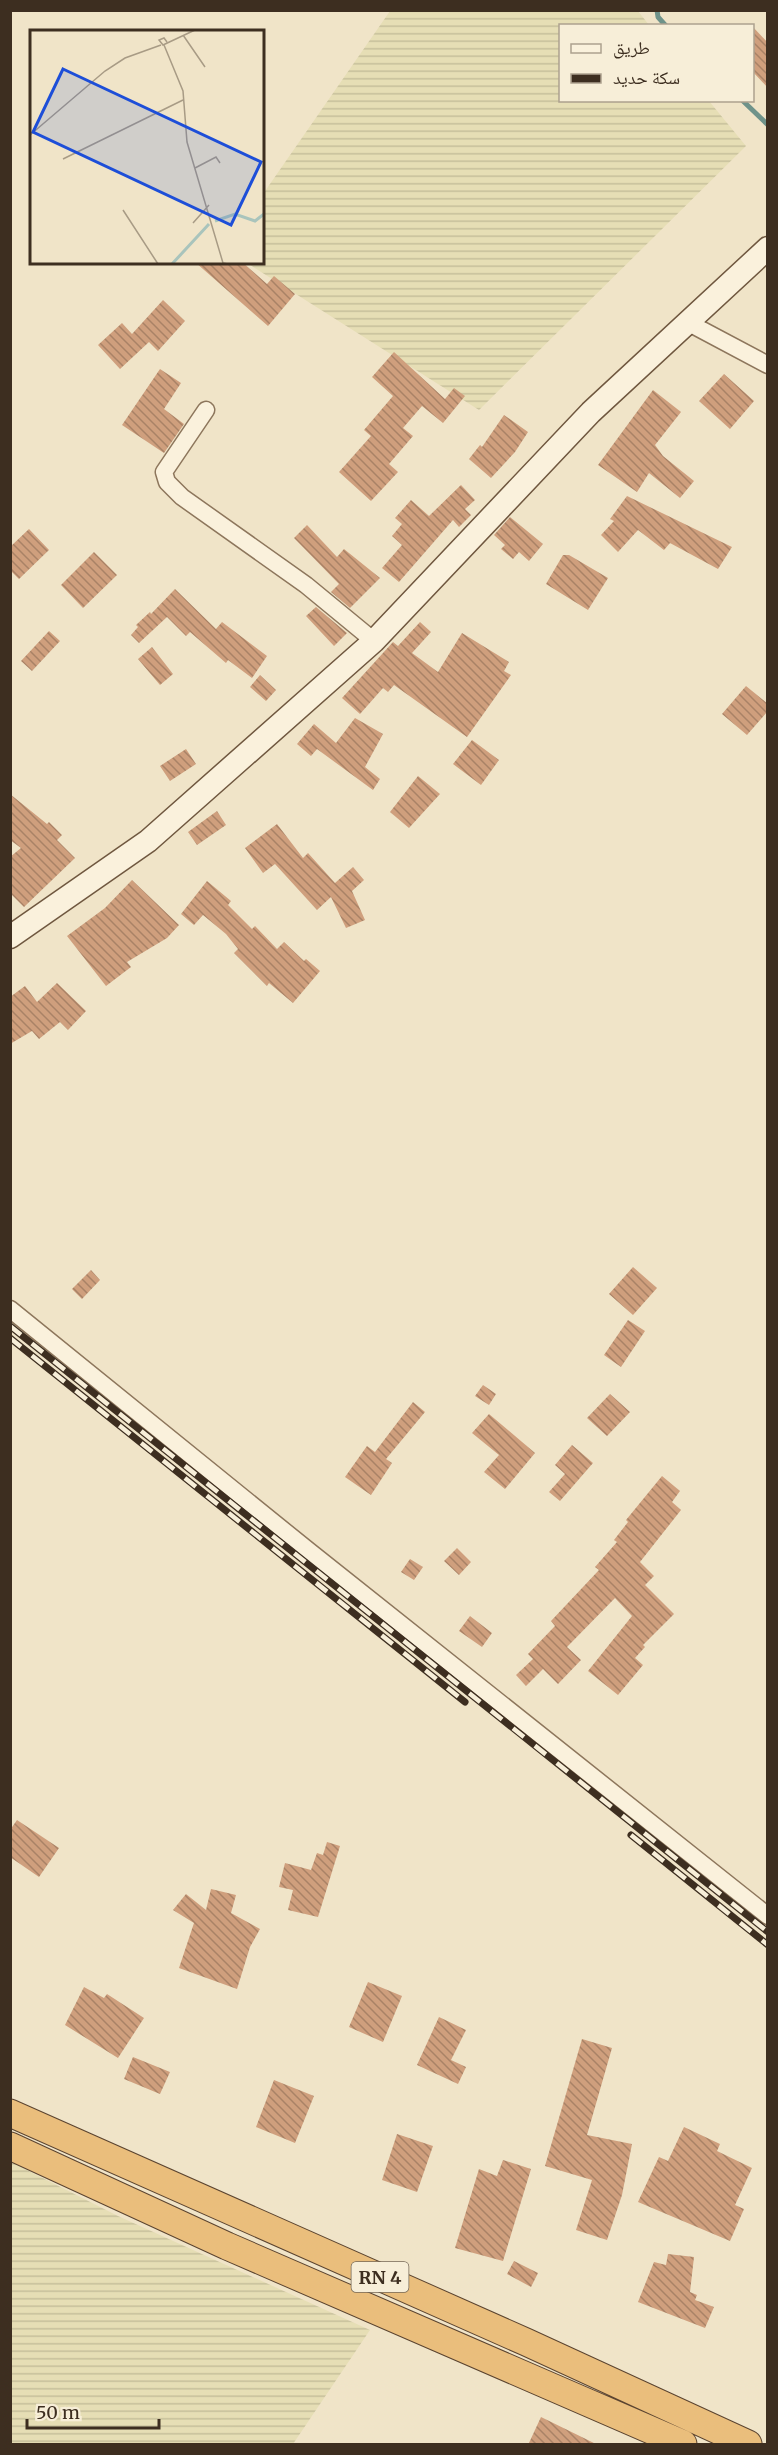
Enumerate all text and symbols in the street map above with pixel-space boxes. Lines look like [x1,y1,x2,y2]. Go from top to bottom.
legend [559,24,754,102]
inset map [30,30,264,264]
text: طريق [613,36,650,59]
text: سكة حديد [613,66,680,89]
road number: RN 4 [352,2262,409,2292]
scale bar [27,2392,159,2430]
text: 50 m [36,2401,80,2424]

